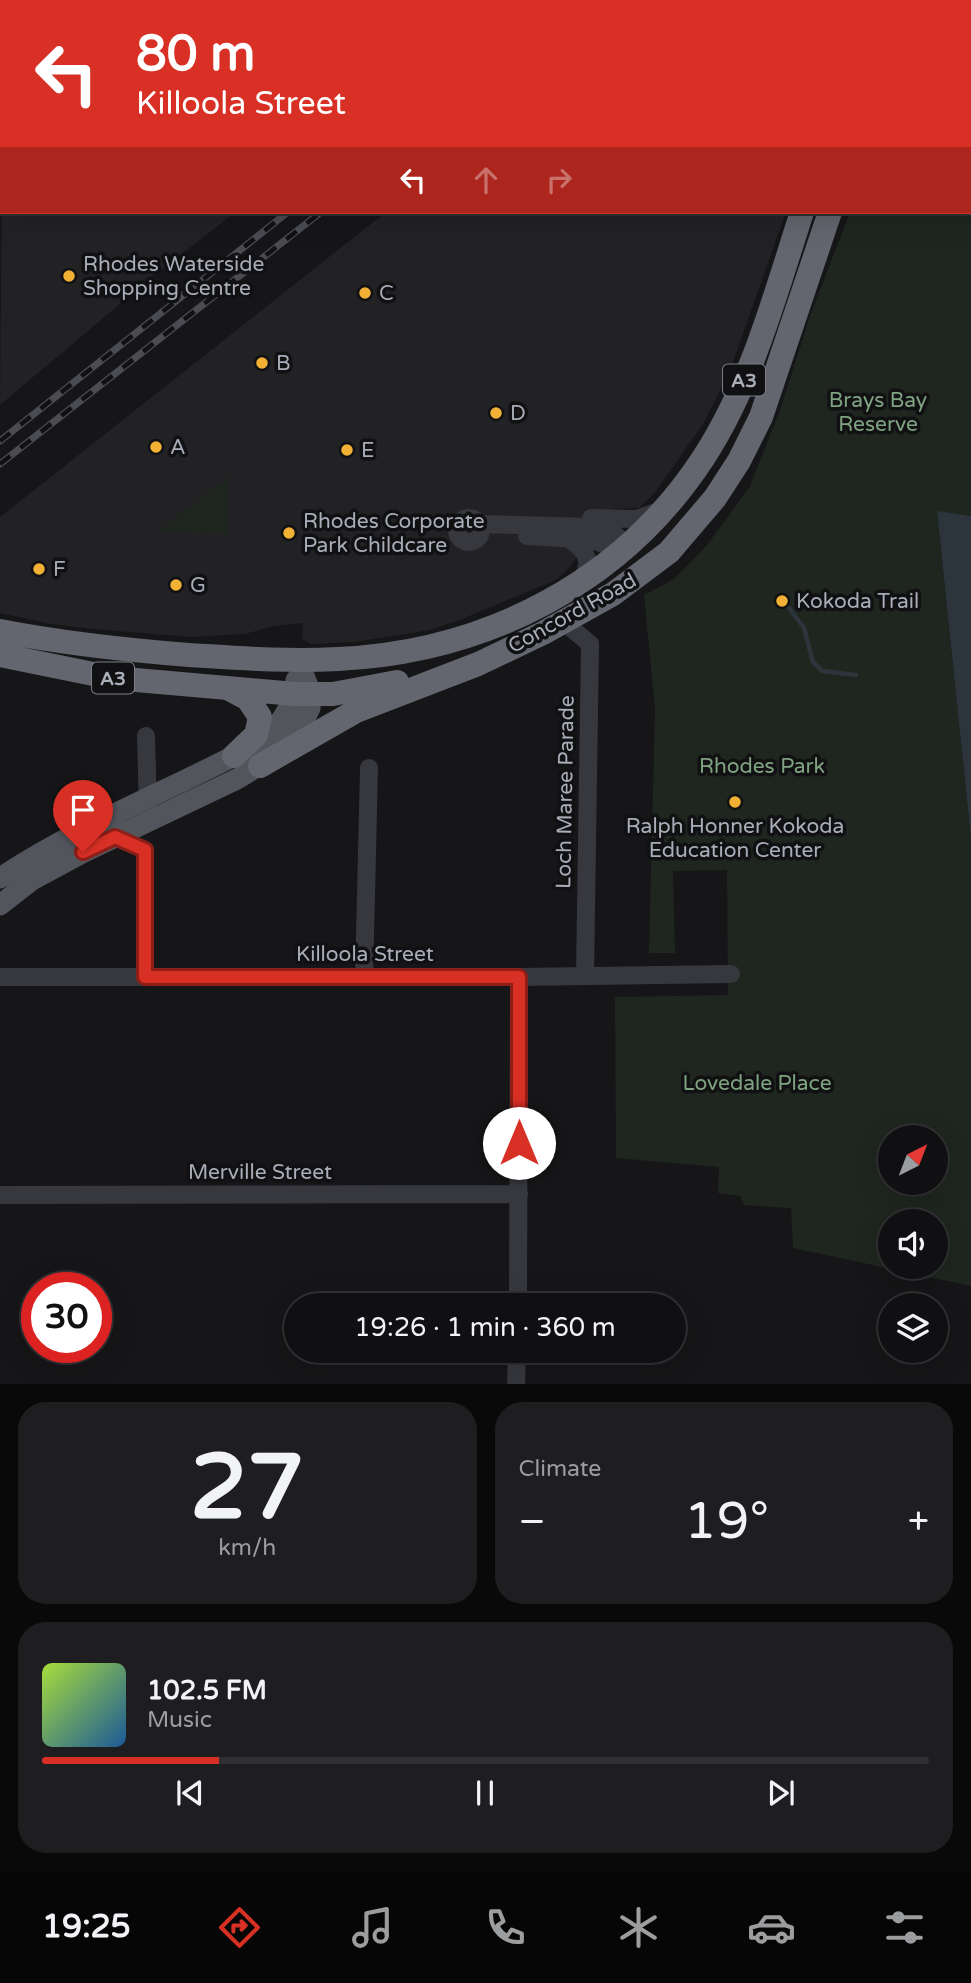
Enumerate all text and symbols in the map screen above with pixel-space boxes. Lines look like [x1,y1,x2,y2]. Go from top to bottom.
text: 80 m [136,25,255,84]
icon: left [21,28,112,119]
text: Killoola Street [136,85,346,123]
icon: left [394,161,432,199]
icon: ahead [467,161,505,199]
icon: right [540,161,578,199]
place label: Rhodes Waterside Shopping Centre [83,252,264,301]
marker: Rhodes Waterside Shopping Centre [61,268,77,284]
place label: C [379,281,394,306]
marker: C [357,285,373,301]
place label: B [276,351,291,376]
marker: B [254,355,270,371]
road number: A3 [723,364,765,396]
park label: Brays Bay Reserve [829,388,927,437]
place label: D [510,401,526,426]
marker: D [488,405,504,421]
place label: A [170,435,186,460]
place label: E [361,438,374,463]
marker: A [148,439,164,455]
marker: E [339,442,355,458]
place label: Rhodes Corporate Park Childcare [303,509,485,558]
marker: Rhodes Corporate Park Childcare [281,525,297,541]
place label: F [53,557,66,582]
marker: F [31,561,47,577]
street label: Concord Road [504,568,641,659]
place label: G [190,573,206,598]
marker: G [168,577,184,593]
place label: Kokoda Trail [796,589,919,614]
marker: Kokoda Trail [774,593,790,609]
road number: A3 [92,663,134,694]
street label: Loch Maree Parade [551,695,580,889]
park label: Rhodes Park [699,754,825,779]
pin [53,780,113,852]
icon: arrive [64,791,102,829]
marker: Ralph Honner Kokoda Education Center [727,794,743,810]
place label: Ralph Honner Kokoda Education Center [626,814,844,863]
street label: Killoola Street [296,942,434,967]
park label: Lovedale Place [682,1071,832,1096]
position arrow [482,1106,556,1180]
north arrow [878,1125,948,1195]
map controls [878,1125,948,1363]
street label: Merville Street [188,1160,332,1185]
button: sound [878,1209,948,1279]
speed limit sign: 30 [21,1272,112,1363]
button: layers [878,1293,948,1363]
text: 19:26 · 1 min · 360 m [354,1312,616,1343]
text: 27 [190,1433,304,1543]
text: Climate [519,1455,601,1483]
text: 19° [684,1490,769,1553]
text: − [519,1499,546,1545]
text: + [908,1499,929,1545]
text: km/h [218,1534,276,1562]
text: 102.5 FM [147,1675,267,1706]
text: Music [147,1706,212,1734]
icon: previous [171,1774,209,1812]
icon: pause [466,1774,504,1812]
icon: next [762,1774,800,1812]
icon: directions [215,1903,264,1952]
icon: music [348,1903,397,1952]
icon: phone [481,1903,530,1952]
icon: climate [614,1903,663,1952]
icon: car [747,1903,796,1952]
icon: filters [880,1903,929,1952]
text: 19:25 [42,1908,131,1946]

